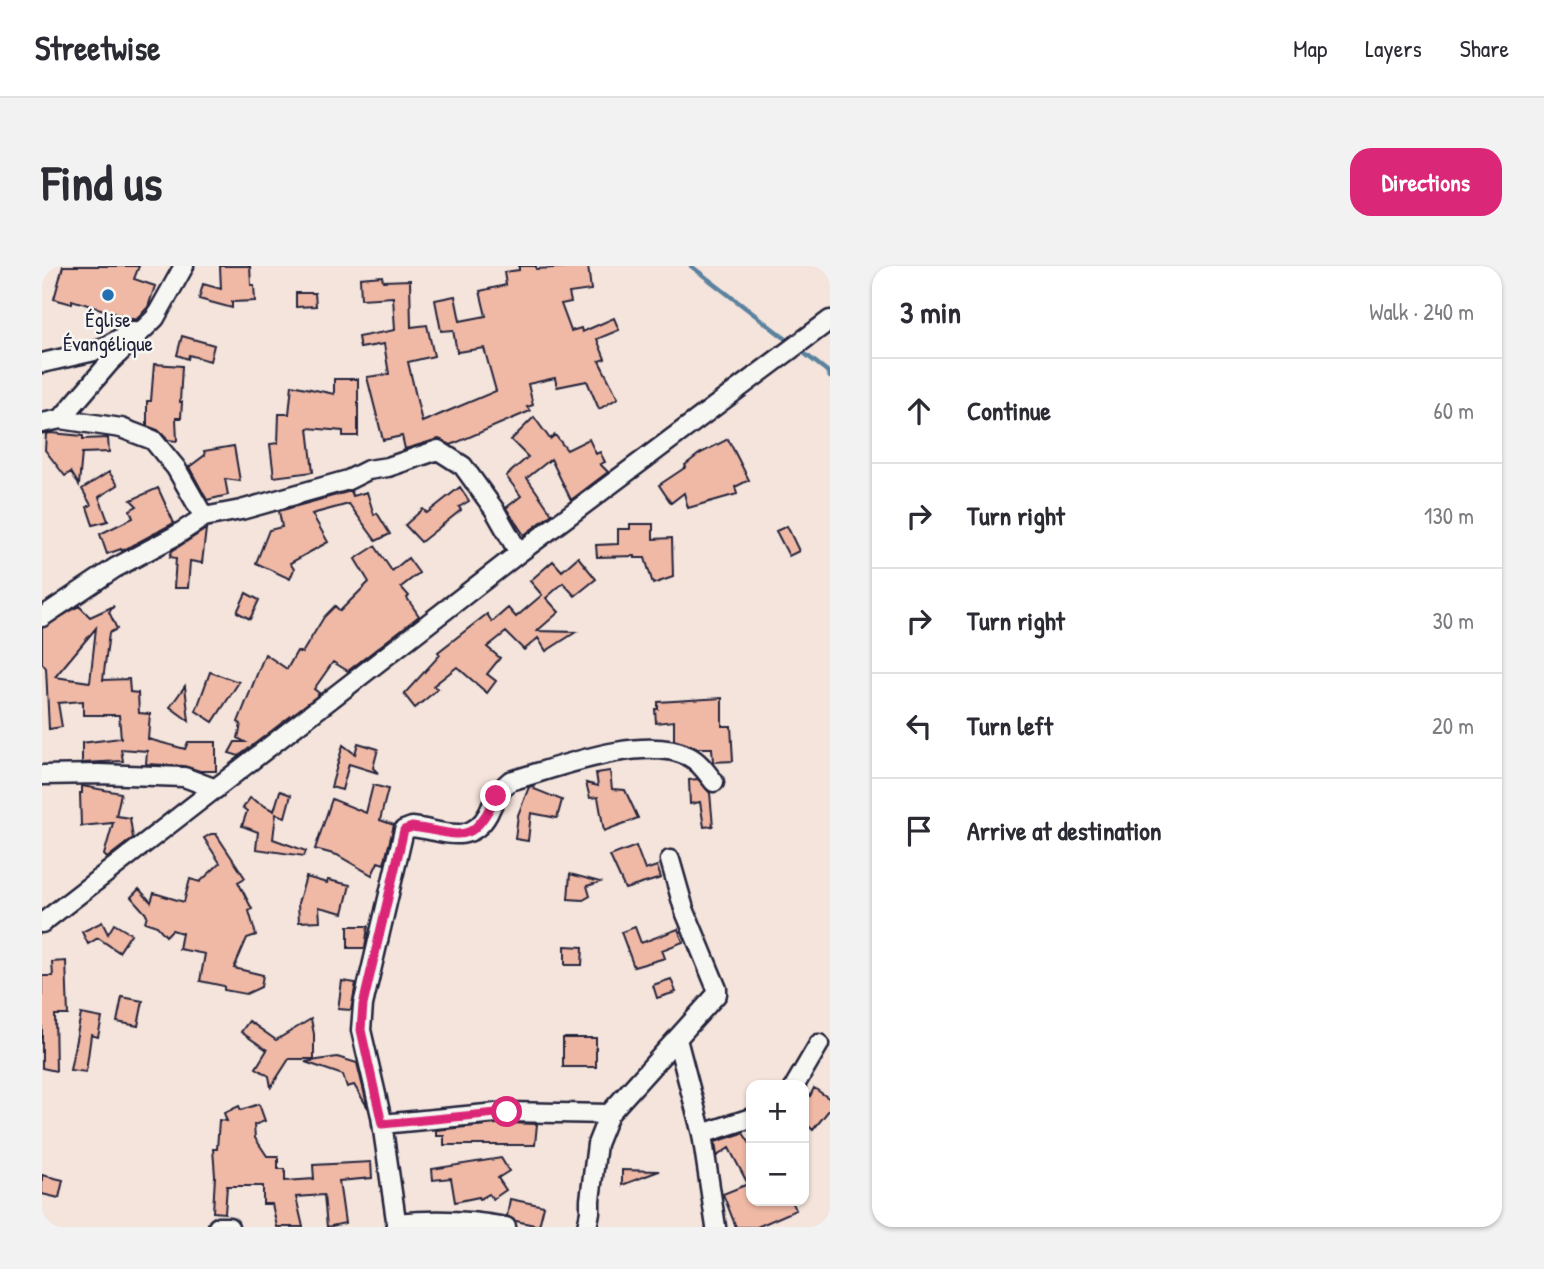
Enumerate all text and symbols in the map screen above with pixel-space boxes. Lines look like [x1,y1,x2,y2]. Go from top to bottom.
text: Streetwise [35,26,160,70]
text: Map [1293,32,1327,64]
text: Layers [1365,32,1422,64]
text: Share [1460,32,1509,64]
button: Directions [1350,148,1502,216]
text: Find us [42,149,162,215]
marker: Église Évangélique [100,287,116,303]
text: 3 min [900,292,961,332]
text: Walk · 240 m [1369,296,1474,327]
place label: Église Évangélique [63,305,153,358]
icon: ahead [900,392,938,430]
text: Continue [967,393,1051,428]
text: 60 m [1434,395,1474,426]
icon: right [900,497,938,535]
text: Turn right [967,498,1065,533]
text: 130 m [1424,500,1474,531]
icon: right [900,602,938,640]
text: Turn right [967,603,1065,638]
text: 30 m [1432,605,1474,636]
icon: left [900,707,938,745]
text: Turn left [967,708,1053,743]
text: 20 m [1432,710,1474,741]
route end [480,780,511,811]
icon: arrive [900,812,938,850]
text: Arrive at destination [967,813,1162,848]
map controls [746,1080,809,1206]
button: + [746,1080,809,1143]
route start [491,1096,522,1127]
button: − [746,1143,809,1206]

